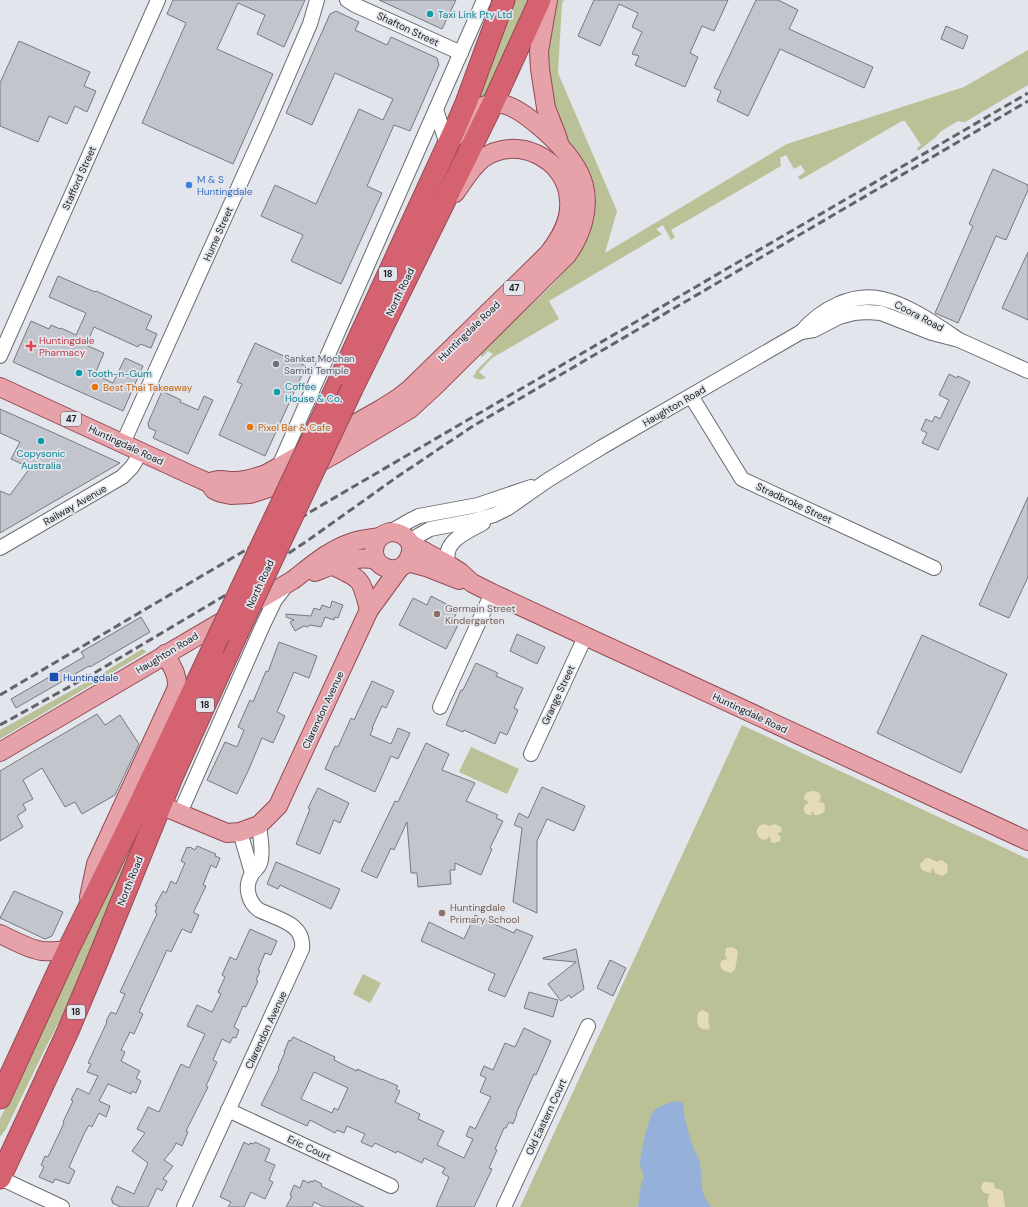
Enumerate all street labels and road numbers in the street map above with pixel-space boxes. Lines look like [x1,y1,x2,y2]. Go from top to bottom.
street label: Shafton Street [375,9,441,49]
street label: Stafford Street [59,144,99,212]
street label: Hume Street [200,205,236,263]
street label: North Road [383,266,417,318]
road number: 18 [379,267,397,281]
road number: 47 [504,281,524,295]
street label: Huntingdale Road [435,298,503,364]
street label: Coora Road [892,298,946,334]
street label: Haughton Road [640,383,708,429]
road number: 47 [61,412,81,426]
street label: Huntingdale Road [86,422,166,468]
street label: Stradbroke Street [754,480,834,526]
street label: Railway Avenue [41,482,109,528]
street label: North Road [243,558,277,610]
street label: Haughton Road [133,629,201,677]
street label: Grange Street [538,663,578,727]
street label: Clarendon Avenue [299,669,347,751]
street label: Huntingdale Road [710,690,790,736]
road number: 18 [196,698,214,712]
street label: North Road [114,854,146,908]
street label: Clarendon Avenue [242,989,290,1071]
road number: 18 [67,1005,85,1019]
street label: Old Eastern Court [523,1077,569,1157]
street label: Eric Court [285,1132,333,1164]

